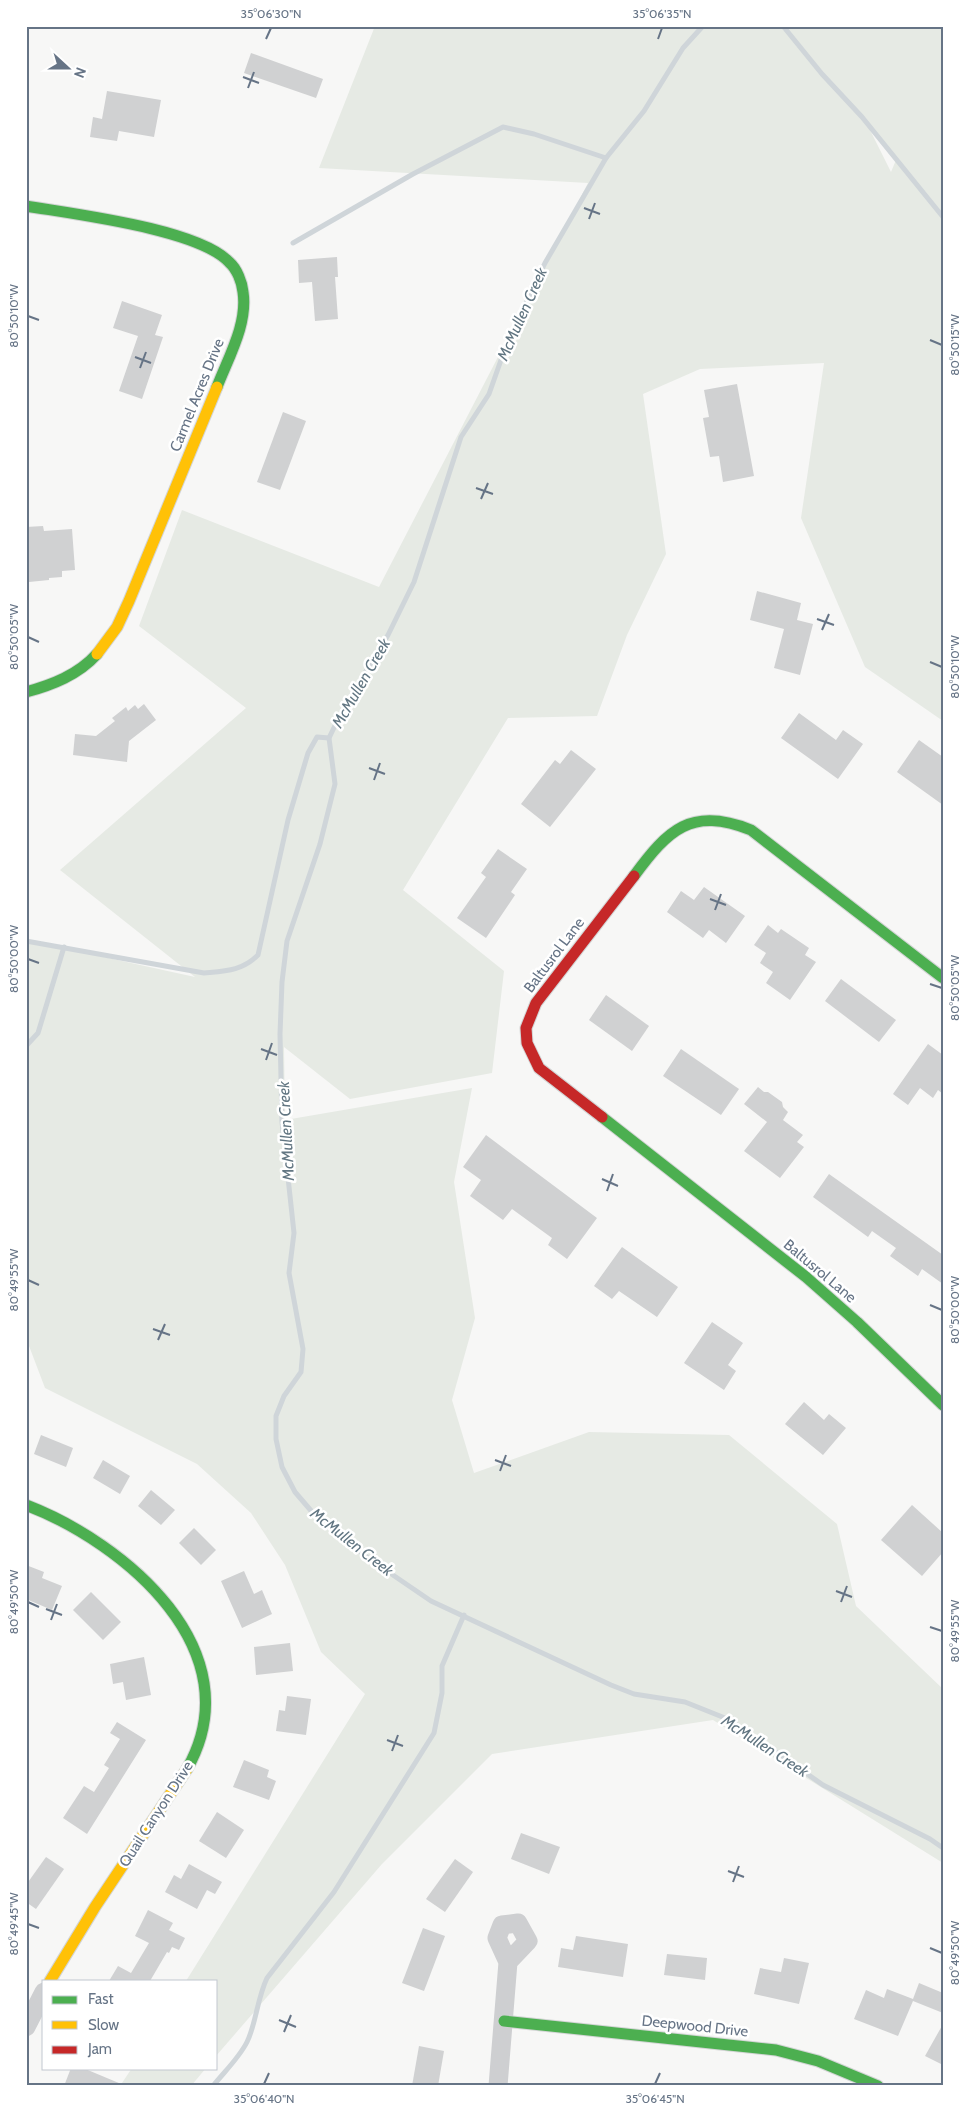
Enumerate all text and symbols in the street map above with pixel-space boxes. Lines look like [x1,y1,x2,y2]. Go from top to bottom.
text: 35°06'30"N [241,6,301,21]
text: 35°06'35"N [632,6,692,21]
north arrow [42,42,92,92]
text: N [70,65,90,81]
water label: McMullen Creek [493,263,551,364]
text: 80°50'10"W [6,284,21,348]
text: 80°50'15"W [947,314,962,376]
street label: Carmel Acres Drive [166,336,228,454]
text: 80°50'05"W [6,603,21,670]
water label: McMullen Creek [327,634,395,732]
text: 80°50'10"W [947,635,962,699]
street label: Baltusrol Lane [520,914,588,996]
text: 80°50'00"W [6,924,21,993]
text: 80°50'05"W [947,954,962,1021]
water label: McMullen Creek [274,1080,298,1182]
street label: Baltusrol Lane [780,1235,860,1307]
text: 80°49'55"W [6,1248,21,1311]
text: 80°50'00"W [947,1275,962,1344]
water label: McMullen Creek [306,1503,398,1581]
text: 80°49'50"W [6,1569,21,1634]
text: 80°49'55"W [947,1599,962,1662]
water label: McMullen Creek [717,1710,813,1782]
street label: Quail Canyon Drive [115,1758,197,1870]
text: 80°49'45"W [6,1892,21,1956]
text: 80°49'50"W [947,1920,962,1985]
legend [42,1980,218,2070]
text: Fast [88,1990,113,2008]
street label: Deepwood Drive [641,2011,750,2041]
text: Slow [88,2016,119,2034]
text: Jam [87,2040,112,2058]
text: 35°06'40"N [233,2091,295,2106]
text: 35°06'45"N [625,2091,685,2106]

